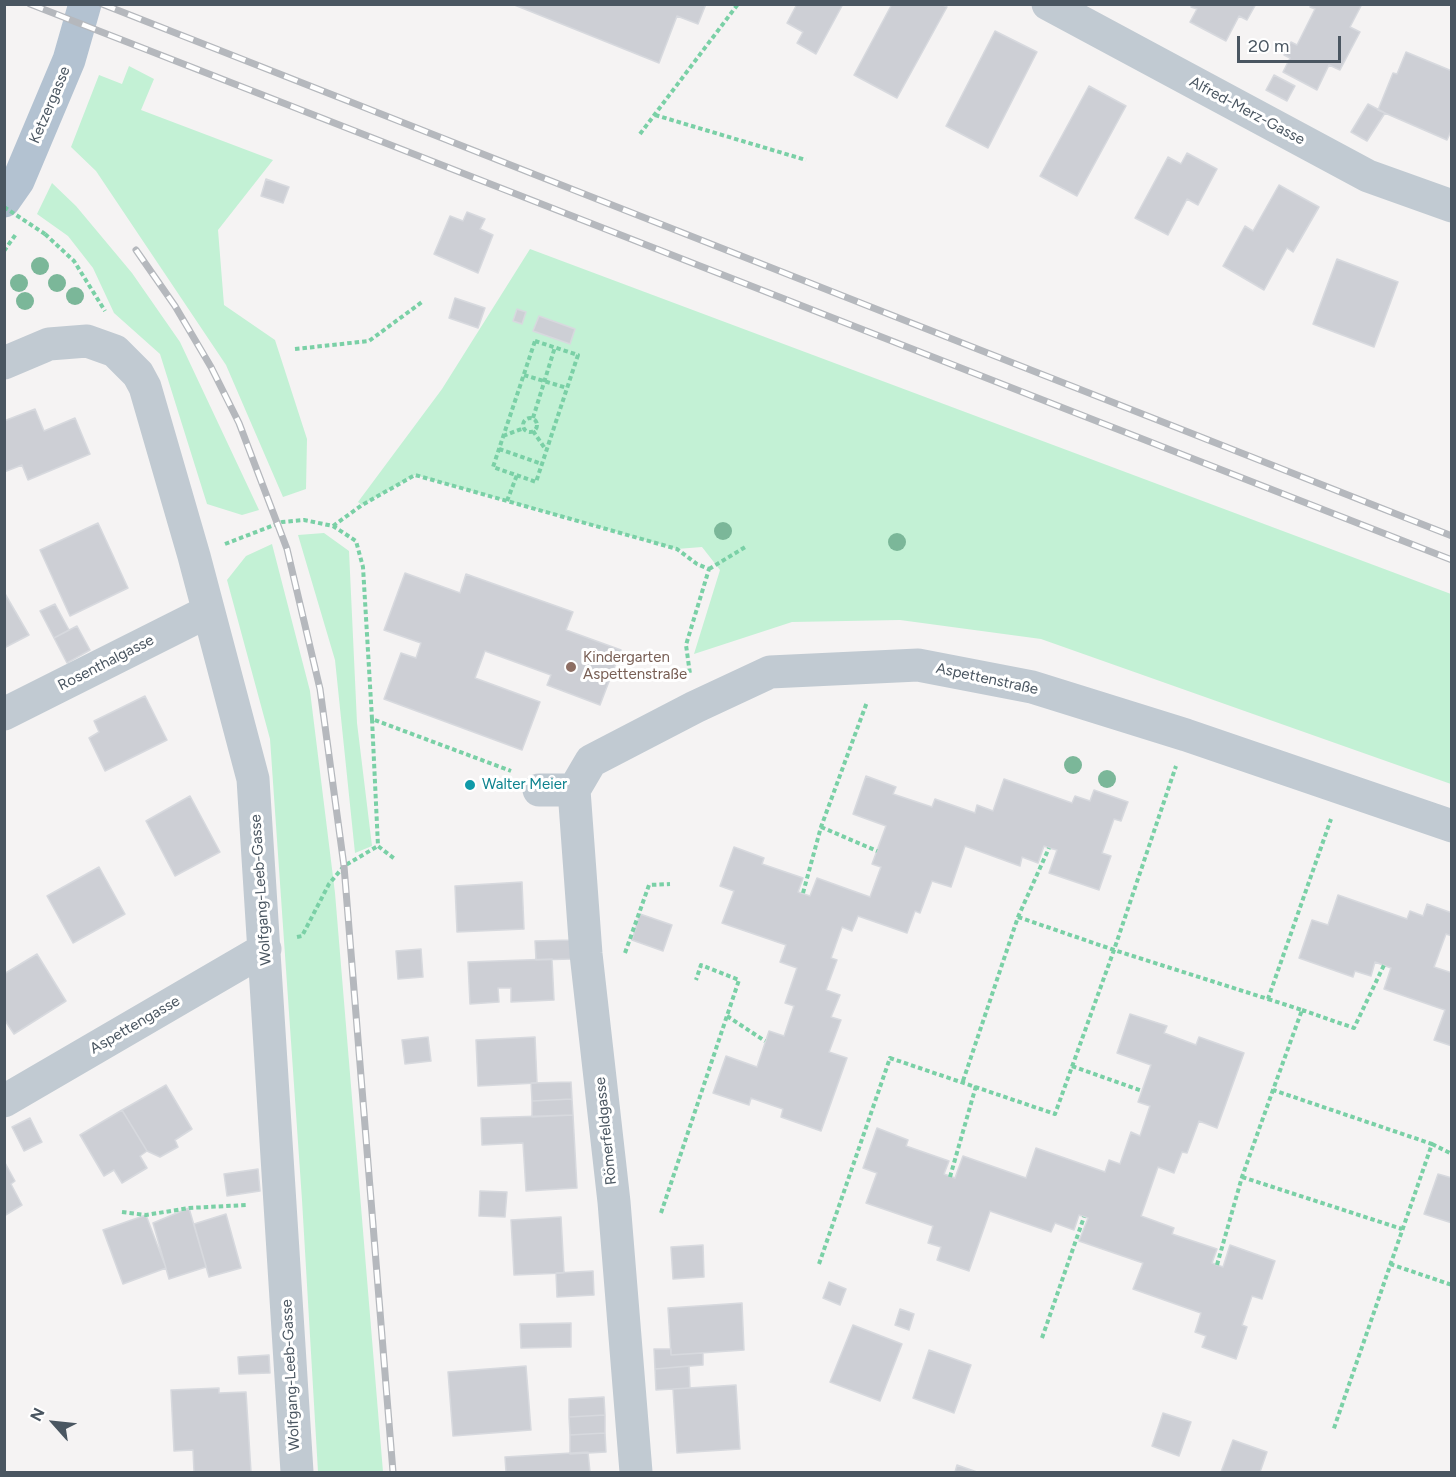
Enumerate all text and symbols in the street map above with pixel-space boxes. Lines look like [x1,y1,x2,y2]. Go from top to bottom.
scale bar [1240,24,1344,62]
text: 20 m [1248,35,1289,57]
street label: Ketzergasse [26,64,74,146]
street label: Alfred-Merz-Gasse [1186,73,1308,149]
street label: Rosenthalgasse [55,631,157,695]
place label: Kindergarten Aspettenstraße [583,649,687,684]
street label: Aspettenstraße [934,659,1040,699]
marker: Kindergarten Aspettenstraße [564,660,578,674]
place label: Walter Meier [482,776,567,794]
marker: Walter Meier [463,778,477,792]
street label: Wolfgang-Leeb-Gasse [247,814,275,966]
street label: Aspettengasse [87,992,183,1058]
street label: Römerfeldgasse [591,1076,621,1186]
street label: Wolfgang-Leeb-Gasse [278,1299,304,1451]
north arrow [24,1393,84,1453]
text: N [26,1405,49,1424]

